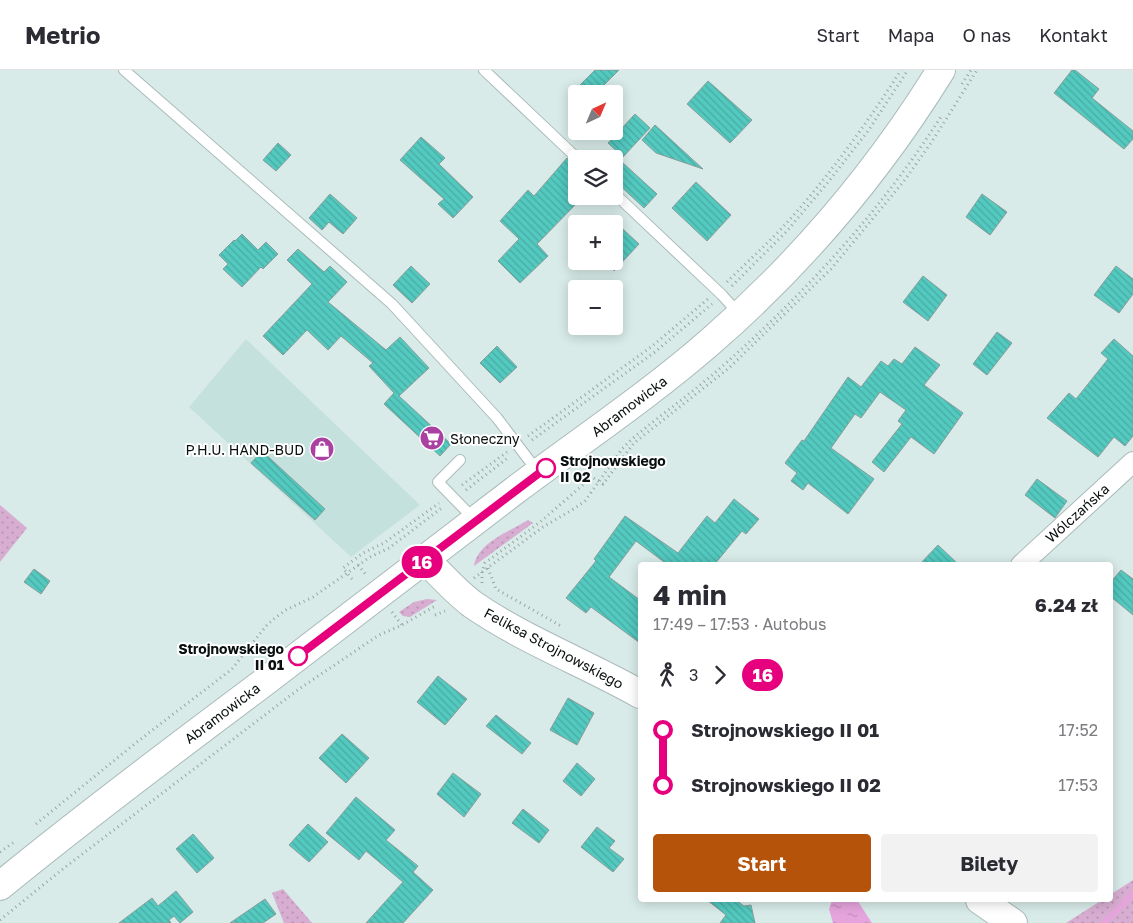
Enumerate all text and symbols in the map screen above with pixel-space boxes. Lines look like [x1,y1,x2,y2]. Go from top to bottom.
text: Metrio [25,20,100,49]
text: Start [817,24,860,46]
text: Mapa [888,24,935,46]
text: O nas [963,24,1011,46]
text: Kontakt [1039,24,1108,46]
north arrow [568,85,622,140]
map controls [568,85,623,335]
button: layers [568,150,623,205]
button: + [568,215,623,270]
button: − [568,280,623,335]
street label: Abramowicka [588,372,670,440]
supermarket icon: Słoneczny [419,425,445,451]
place label: Słoneczny [450,430,520,447]
shop icon: P.H.U. HAND-BUD [309,436,335,462]
place label: P.H.U. HAND-BUD [185,441,304,458]
place label: Strojnowskiego II 02 [560,452,666,485]
marker: Strojnowskiego II 02 [536,458,556,478]
street label: Wólczańska [1042,480,1112,546]
line badge: 16 [400,546,444,578]
text: 16 [412,551,432,573]
text: 4 min [653,578,727,611]
text: 6.24 zł [1035,593,1098,616]
street label: Feliksa Strojnowskiego [481,604,627,692]
text: 17:49 – 17:53 · Autobus [653,614,827,634]
place label: Strojnowskiego II 01 [178,640,284,673]
marker: Strojnowskiego II 01 [288,646,308,666]
icon: walk [653,661,681,689]
icon: forward [706,661,734,689]
text: 16 [752,664,773,686]
text: 3 [689,665,698,685]
street label: Abramowicka [181,679,263,747]
text: Strojnowskiego II 01 [691,718,879,741]
text: 17:52 [1058,720,1098,740]
text: Strojnowskiego II 02 [691,773,881,796]
text: 17:53 [1058,775,1098,795]
button: Start [653,834,871,892]
button: Bilety [881,834,1098,892]

